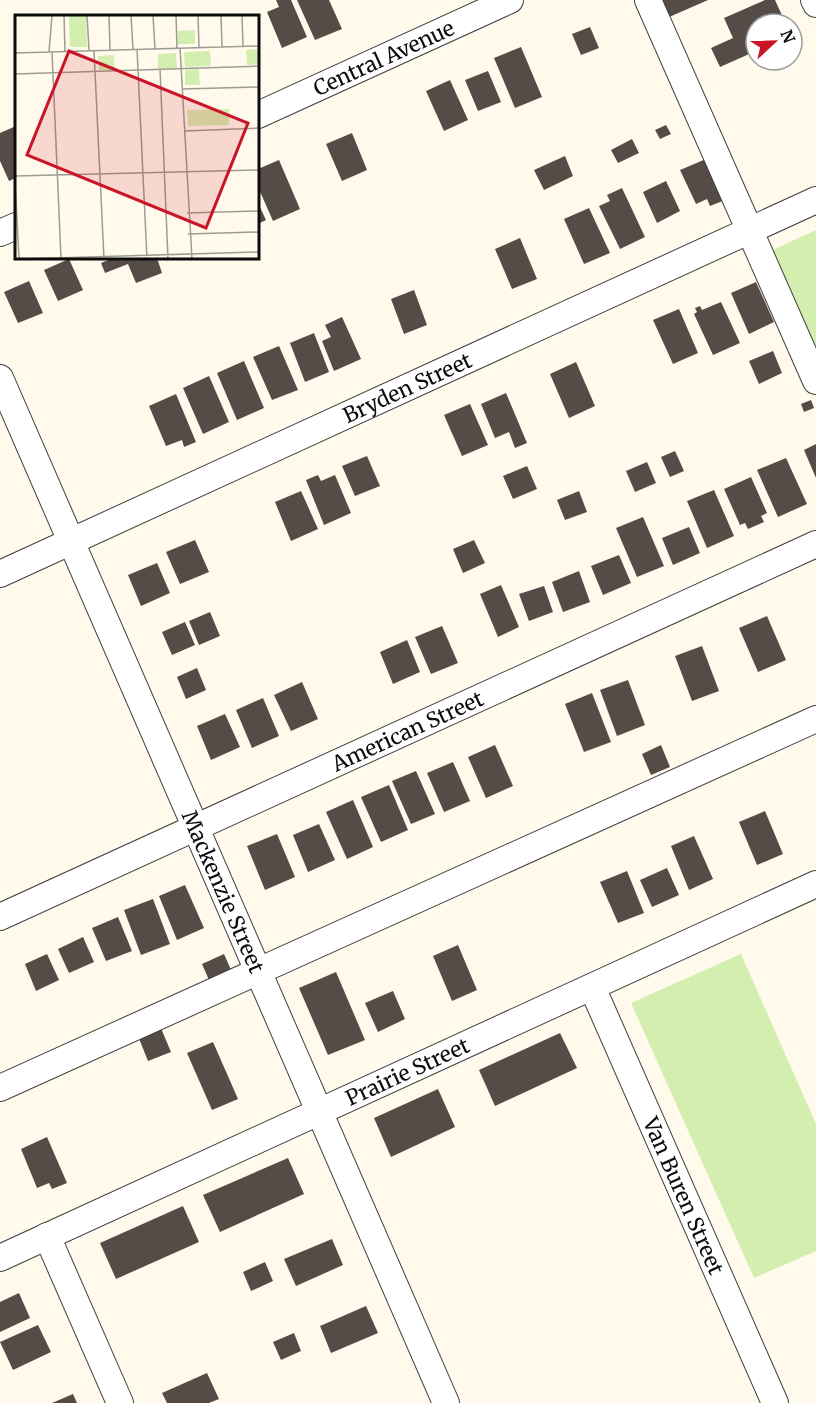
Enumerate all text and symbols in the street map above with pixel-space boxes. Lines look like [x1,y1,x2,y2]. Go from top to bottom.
north arrow [744,12,804,72]
street label: Central Avenue [309,14,458,102]
inset map [15,15,260,260]
text: N [776,27,800,46]
street label: Bryden Street [339,346,476,428]
street label: American Street [327,684,487,777]
street label: Mackenzie Street [176,806,271,977]
street label: Prairie Street [341,1031,473,1111]
street label: Van Buren Street [637,1112,730,1279]

